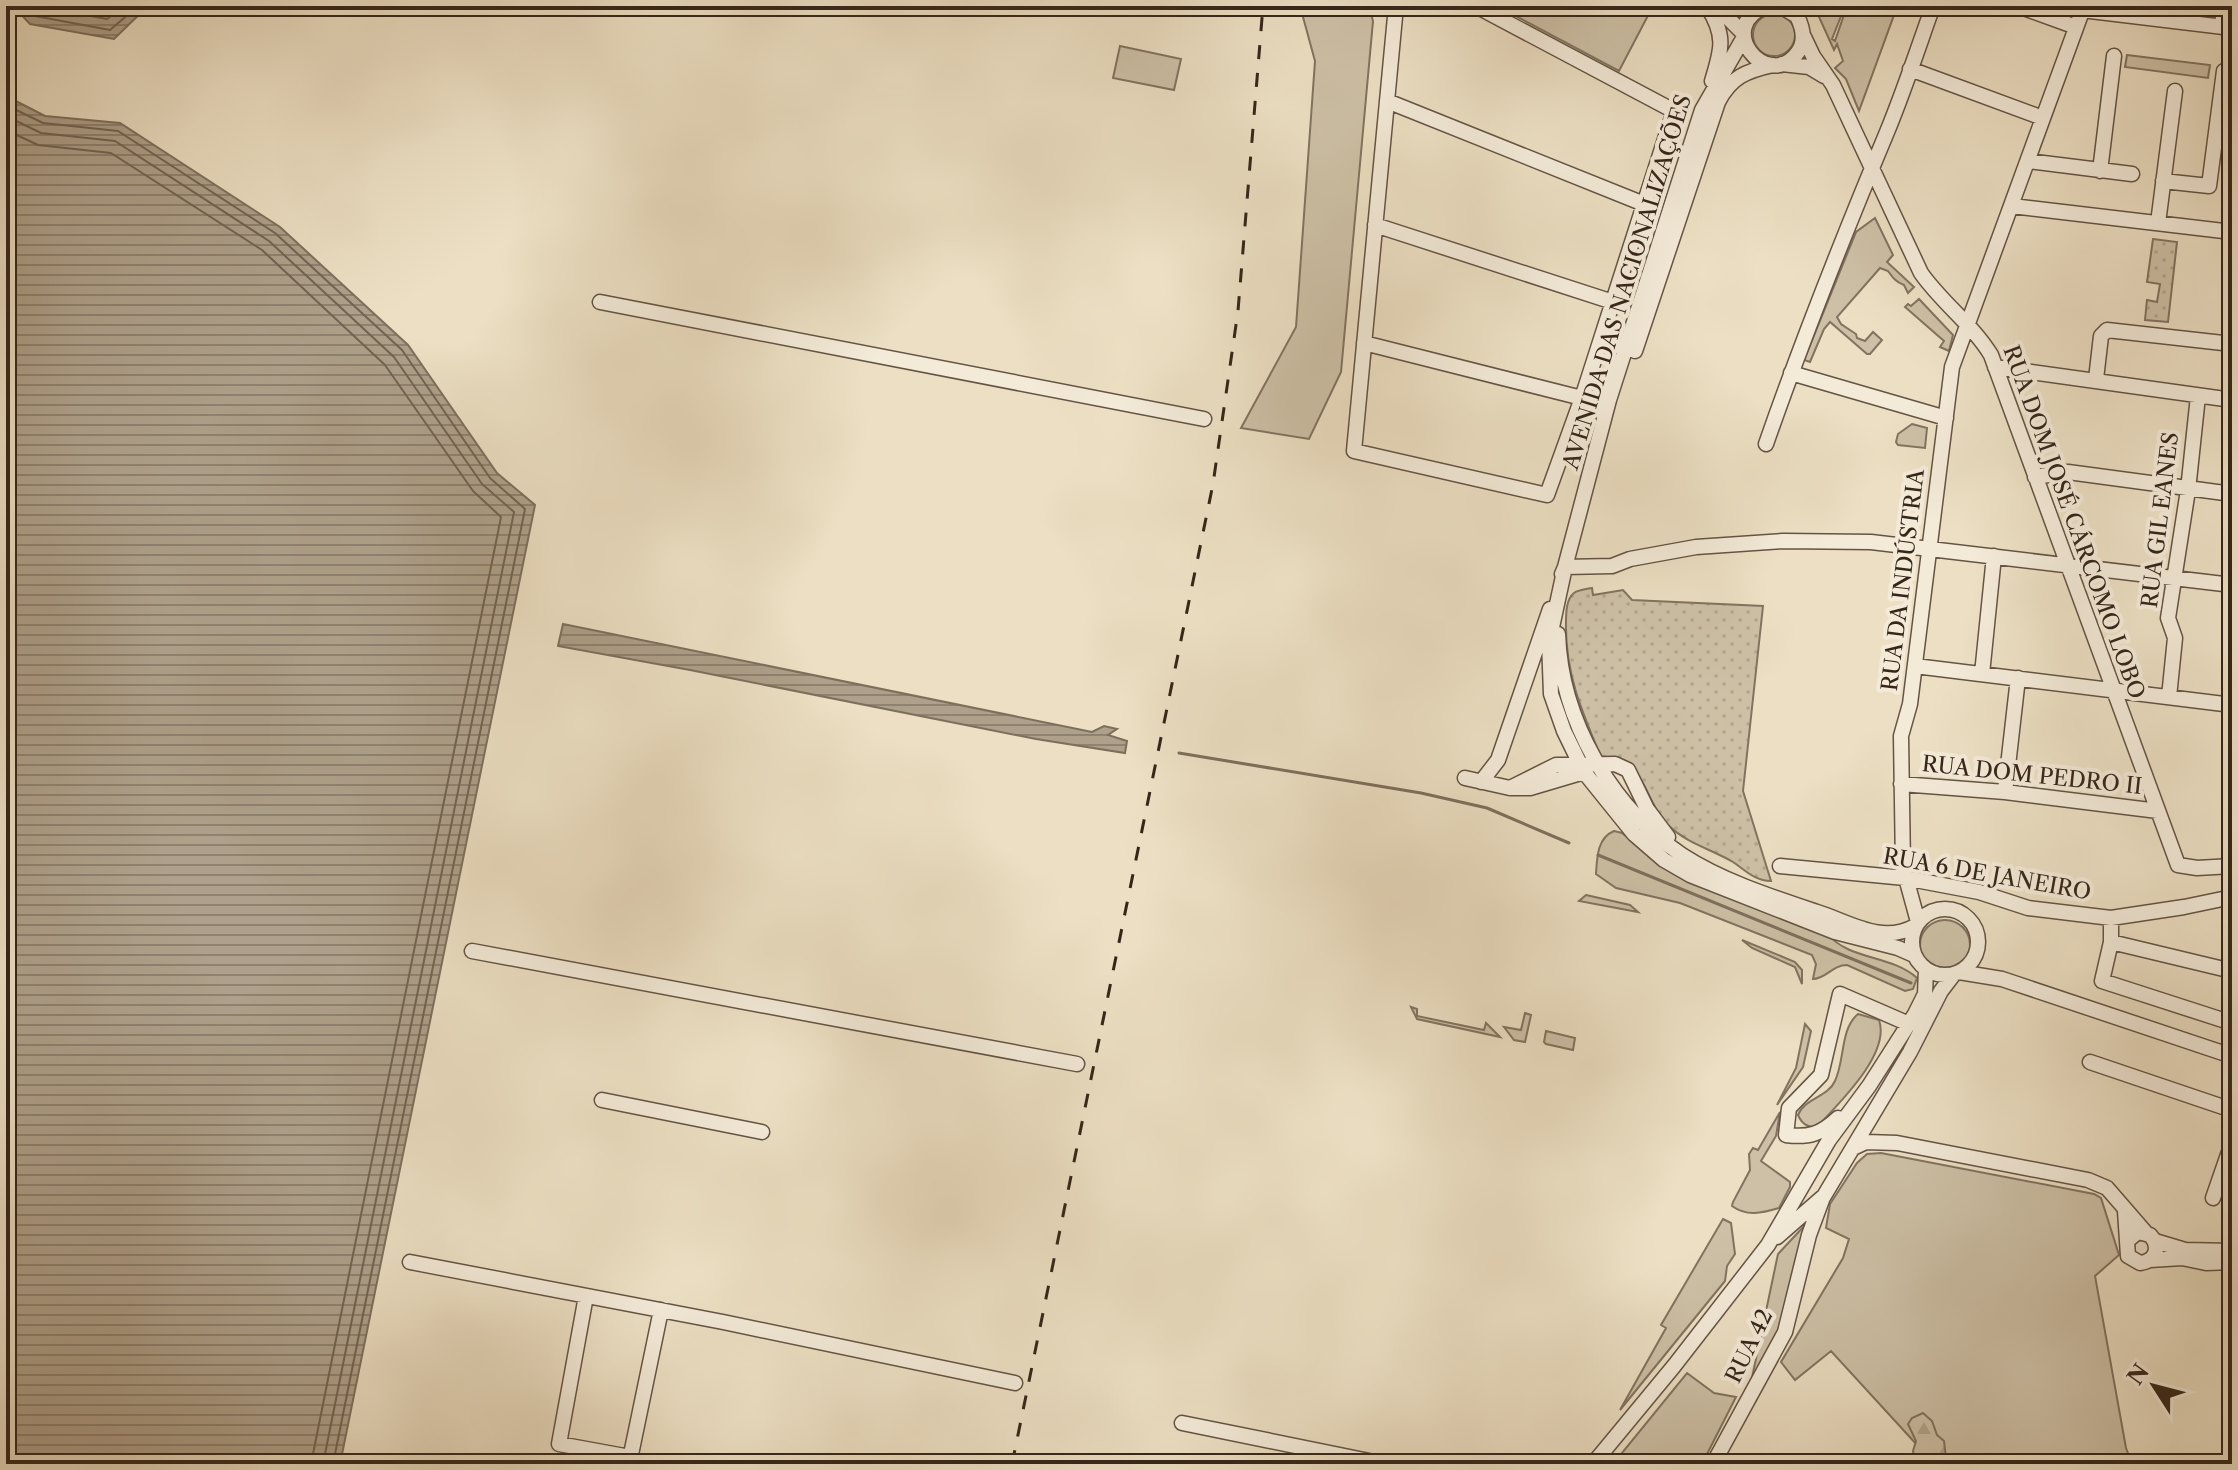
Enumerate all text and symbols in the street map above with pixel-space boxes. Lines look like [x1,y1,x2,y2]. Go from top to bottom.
street label: AVENIDA DAS NACIONALIZAÇÕES [1556,91,1697,474]
street label: RUA DOM JOSÉ CÁRCOMO LOBO [1997,341,2152,702]
street label: RUA GIL EANES [2136,430,2184,610]
street label: RUA DA INDÚSTRIA [1875,467,1930,692]
street label: RUA DOM PEDRO II [1921,750,2143,800]
street label: RUA 6 DE JANEIRO [1881,842,2093,906]
street label: RUA 42 [1720,1305,1778,1387]
north arrow [2114,1346,2194,1426]
text: N [2122,1359,2155,1390]

